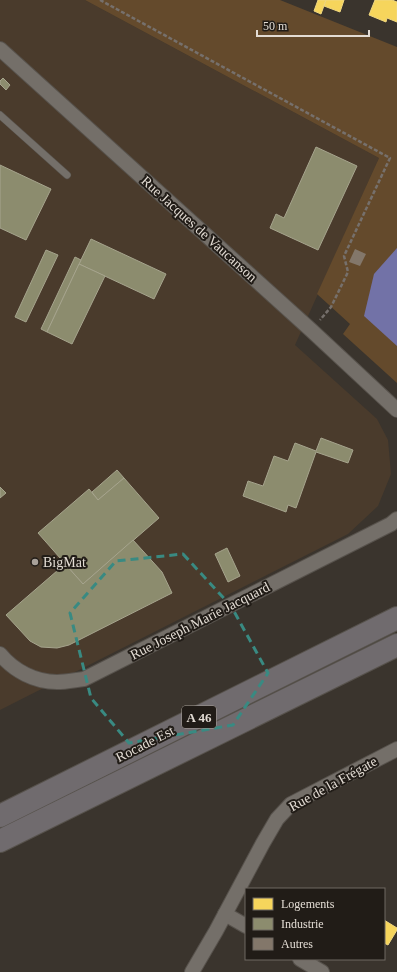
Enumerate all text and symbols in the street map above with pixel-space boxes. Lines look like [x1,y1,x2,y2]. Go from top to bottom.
scale bar [257,12,369,38]
text: 50 m [263,19,288,33]
street label: Rue Jacques de Vaucanson [138,173,260,285]
place label: BigMat [43,555,86,570]
marker: BigMat [30,557,40,567]
street label: Rue Joseph Marie Jacquard [128,579,272,663]
road number: A 46 [182,706,216,728]
street label: Rocade Est [113,723,177,765]
street label: Rue de la Frégate [286,754,380,814]
legend [245,888,385,960]
text: Logements [281,897,335,911]
text: Industrie [281,917,324,931]
text: Autres [281,937,313,951]

